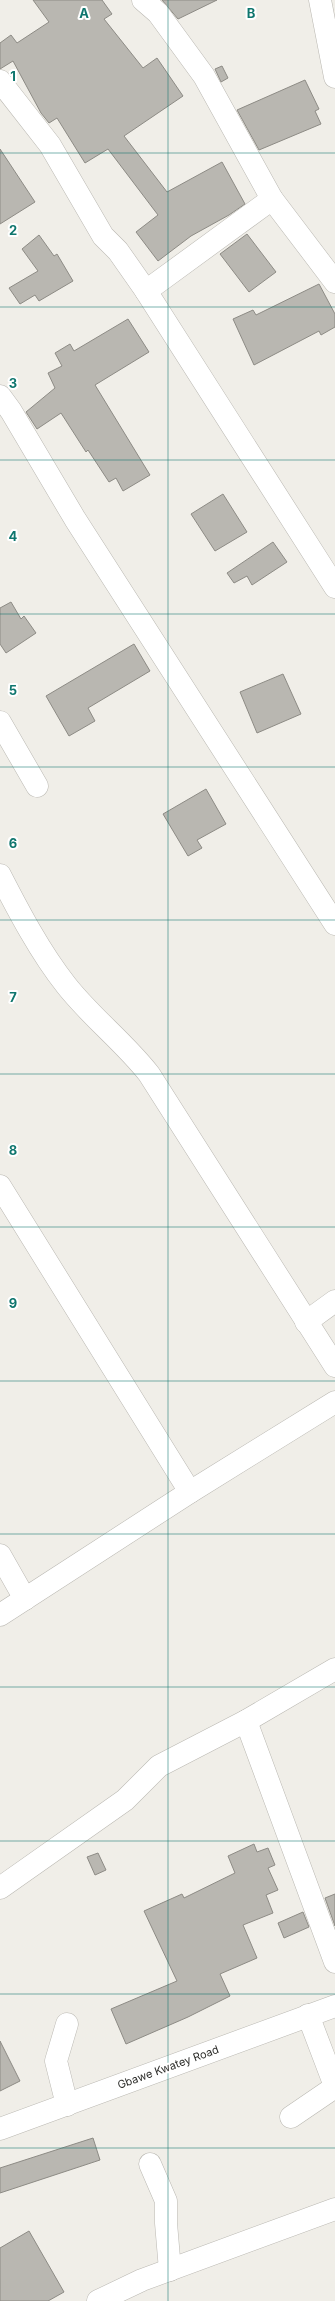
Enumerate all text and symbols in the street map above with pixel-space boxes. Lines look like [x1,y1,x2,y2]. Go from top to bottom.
text: A [79,5,89,21]
text: B [247,5,256,21]
text: 1 [10,68,16,84]
text: 2 [9,222,17,238]
text: 3 [9,375,17,391]
text: 4 [9,528,18,544]
text: 5 [9,682,17,698]
text: 6 [9,835,17,851]
text: 7 [9,989,17,1005]
text: 8 [9,1142,17,1158]
text: 9 [9,1295,17,1311]
street label: Gbawe Kwatey Road [115,2042,221,2092]

